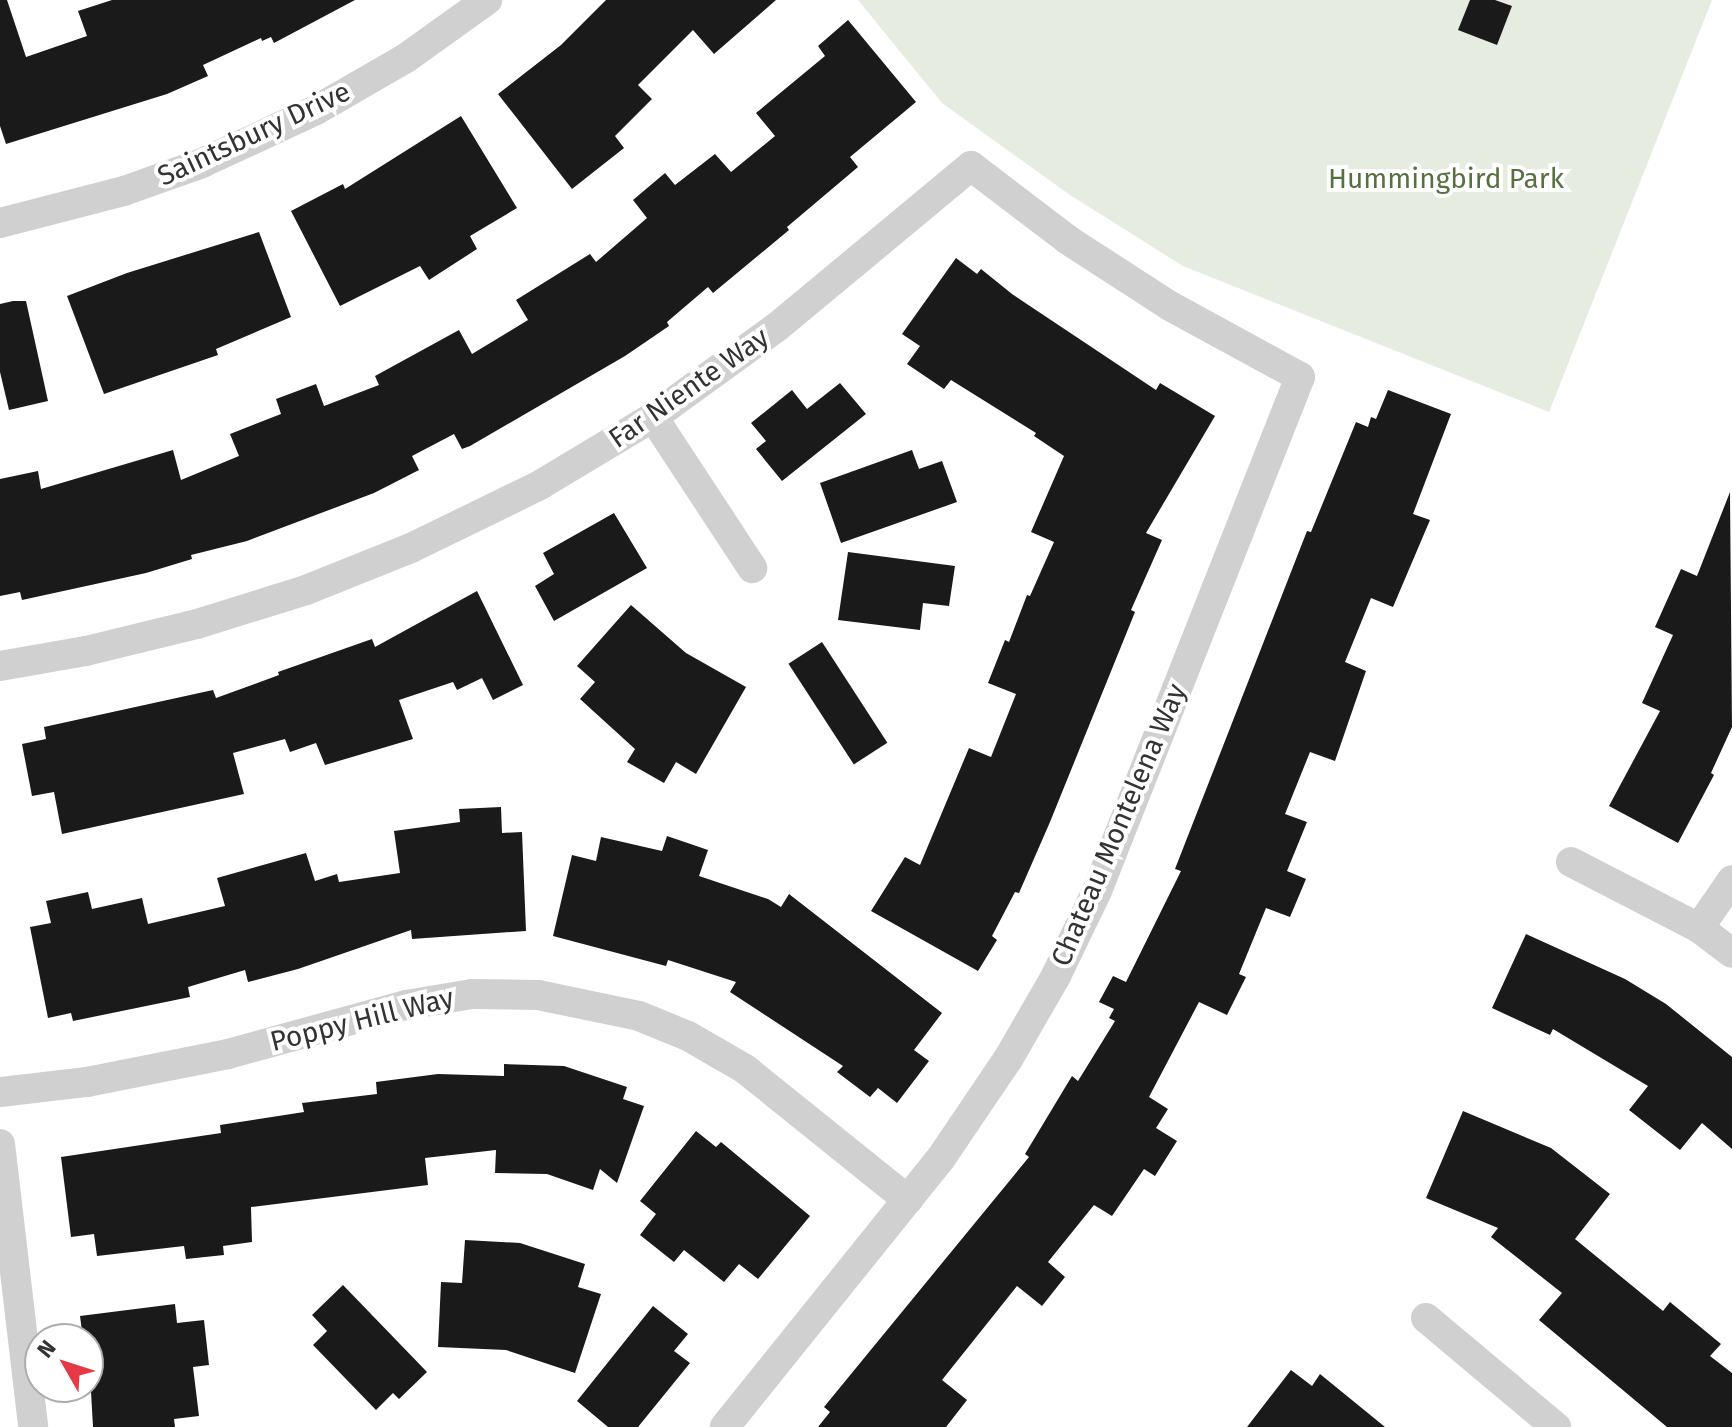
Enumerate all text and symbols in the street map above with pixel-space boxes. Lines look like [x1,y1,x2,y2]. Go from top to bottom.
street label: Saintsbury Drive [152,75,356,193]
park label: Hummingbird Park [1328,162,1564,196]
street label: Far Niente Way [603,320,775,456]
street label: Chateau Montelena Way [1044,679,1194,971]
street label: Poppy Hill Way [267,981,457,1059]
north arrow [24,1323,104,1403]
text: N [31,1335,62,1363]

